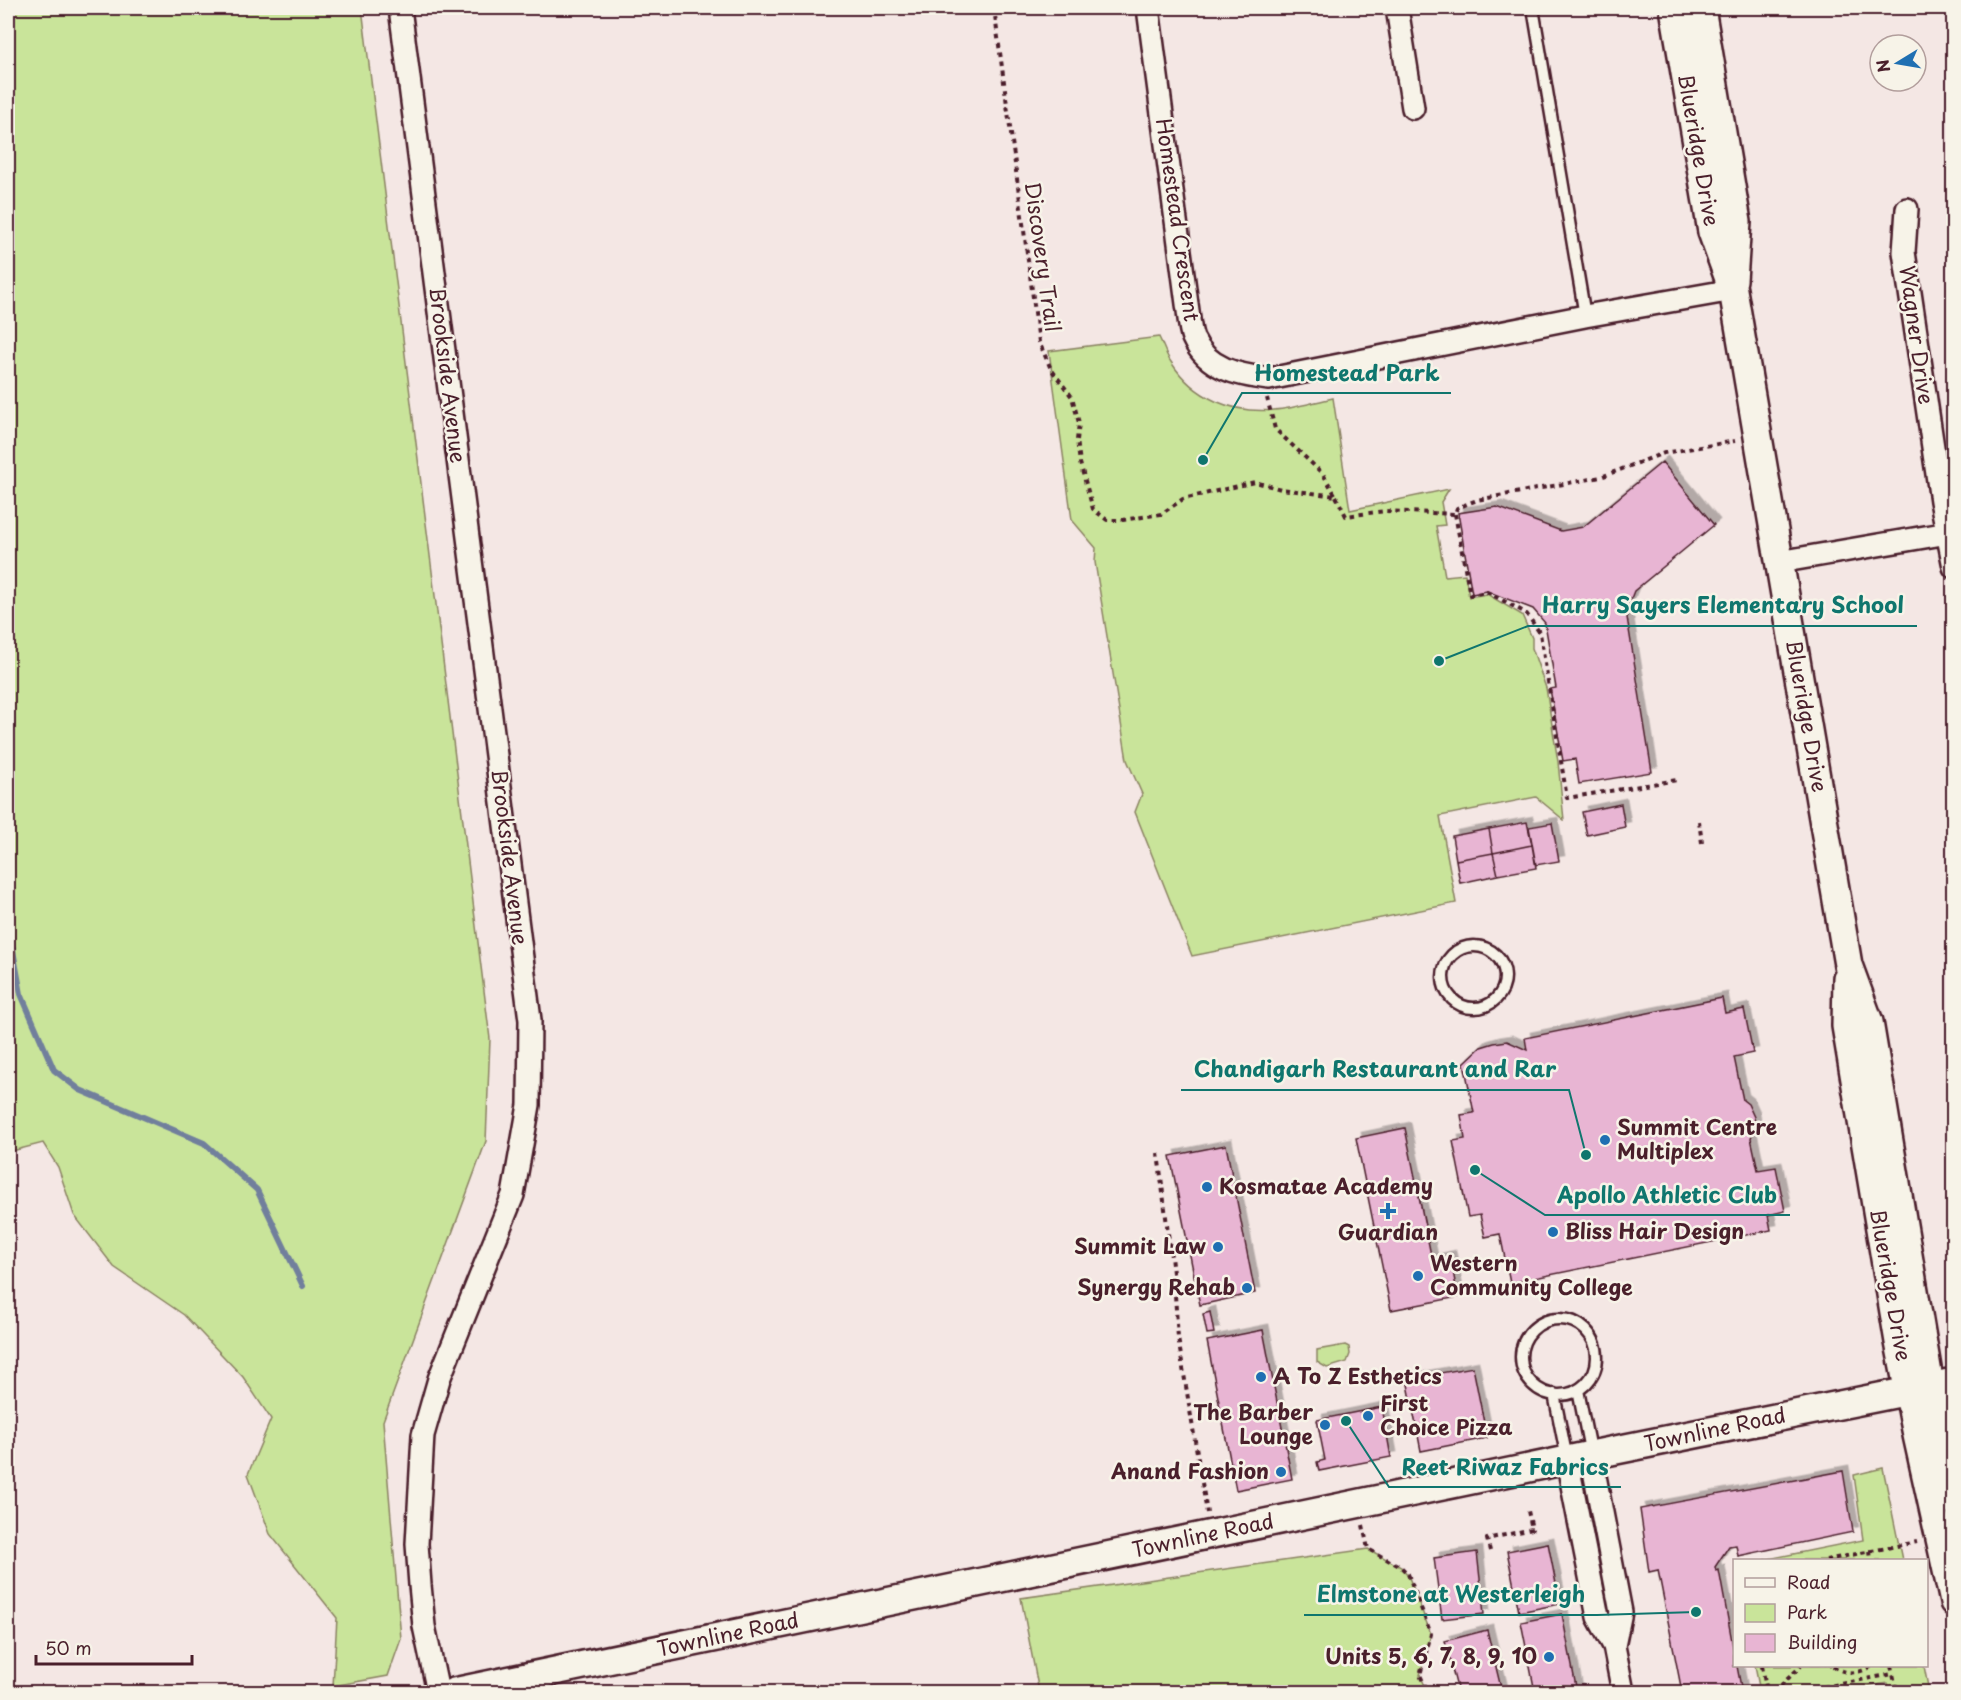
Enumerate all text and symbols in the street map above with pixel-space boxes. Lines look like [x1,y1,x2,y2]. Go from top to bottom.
north arrow [1868,33,1928,93]
text: N [1869,58,1895,75]
street label: Blueridge Drive [1671,71,1729,228]
street label: Homestead Crescent [1149,116,1209,323]
street label: Discovery Trail [1018,180,1070,334]
street label: Wagner Drive [1892,263,1944,406]
street label: Brookside Avenue [422,285,476,465]
callout: Homestead Park [1242,353,1451,393]
text: Homestead Park [1254,355,1440,388]
callout: Harry Sayers Elementary School [1528,586,1917,626]
text: Harry Sayers Elementary School [1542,587,1904,620]
street label: Blueridge Drive [1779,637,1837,794]
street label: Brookside Avenue [484,767,538,947]
callout: Chandigarh Restaurant and Rar [1181,1050,1569,1090]
text: Chandigarh Restaurant and Rar [1194,1051,1557,1084]
place label: Summit Centre Multiplex [1617,1110,1777,1166]
marker: Summit Centre Multiplex [1598,1133,1612,1147]
place label: Kosmatae Academy [1219,1169,1433,1201]
callout: Apollo Athletic Club [1545,1175,1790,1215]
text: Apollo Athletic Club [1556,1177,1777,1210]
marker: Kosmatae Academy [1200,1180,1214,1194]
marker: Guardian [1381,1204,1395,1218]
street label: Blueridge Drive [1863,1206,1921,1363]
place label: Bliss Hair Design [1565,1214,1744,1246]
place label: Guardian [1338,1215,1438,1247]
marker: Bliss Hair Design [1546,1225,1560,1239]
place label: Summit Law [1074,1229,1206,1261]
marker: Summit Law [1211,1240,1225,1254]
place label: Western Community College [1430,1246,1633,1302]
marker: Western Community College [1411,1269,1425,1283]
place label: Synergy Rehab [1077,1270,1235,1302]
marker: Synergy Rehab [1240,1281,1254,1295]
place label: A To Z Esthetics [1273,1359,1442,1391]
marker: A To Z Esthetics [1254,1370,1268,1384]
place label: First Choice Pizza [1380,1386,1512,1442]
place label: The Barber Lounge [1193,1395,1313,1451]
street label: Townline Road [1641,1397,1788,1459]
marker: First Choice Pizza [1361,1409,1375,1423]
marker: The Barber Lounge [1318,1418,1332,1432]
callout: Reet Riwaz Fabrics [1389,1447,1621,1487]
text: Reet Riwaz Fabrics [1401,1449,1609,1482]
place label: Anand Fashion [1110,1454,1269,1486]
marker: Anand Fashion [1274,1465,1288,1479]
street label: Townline Road [1129,1503,1276,1565]
legend [1733,1559,1928,1667]
text: Road [1787,1568,1831,1595]
callout: Elmstone at Westerleigh [1304,1575,1597,1615]
text: Elmstone at Westerleigh [1317,1576,1585,1609]
text: Park [1787,1598,1827,1625]
street label: Townline Road [654,1602,801,1664]
scale bar [36,1628,192,1666]
text: Building [1787,1628,1857,1655]
text: 50 m [45,1634,92,1661]
place label: Units 5, 6, 7, 8, 9, 10 [1325,1639,1537,1671]
marker: Units 5, 6, 7, 8, 9, 10 [1542,1650,1556,1664]

